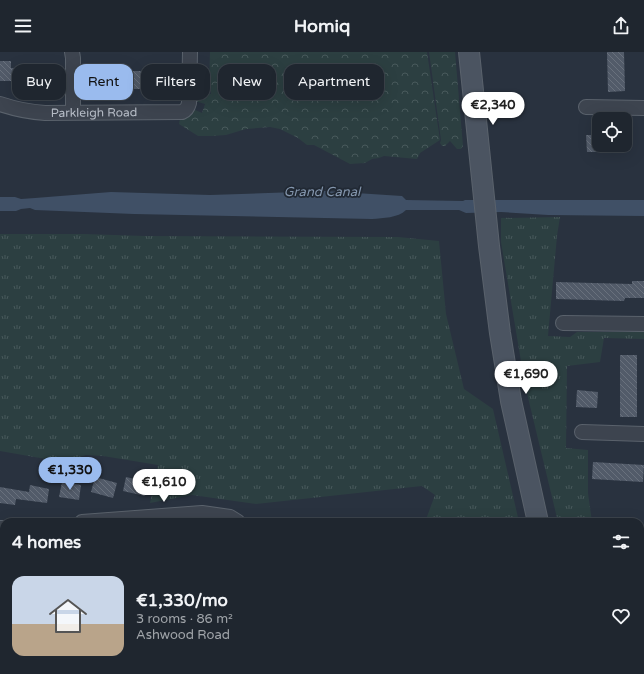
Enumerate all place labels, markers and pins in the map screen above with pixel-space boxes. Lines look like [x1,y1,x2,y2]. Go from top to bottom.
pin: €2,340 [460,92,526,126]
pin: €1,690 [493,361,559,395]
pin: €1,330 [37,457,103,491]
pin: €1,610 [131,469,197,503]

